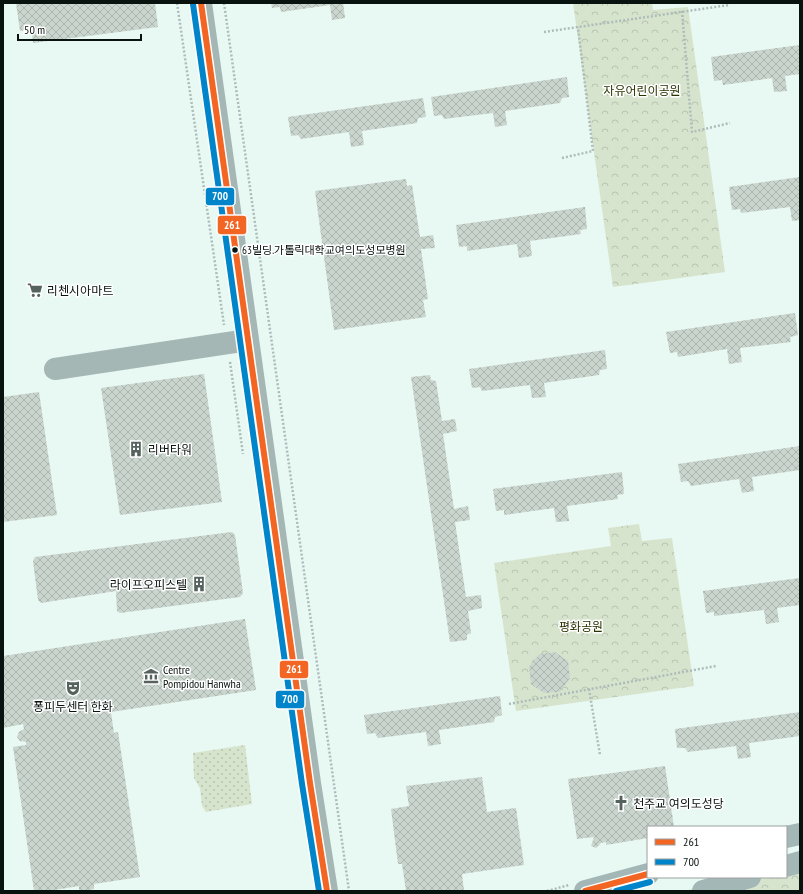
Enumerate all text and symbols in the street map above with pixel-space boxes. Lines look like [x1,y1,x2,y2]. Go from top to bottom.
scale bar [18,16,141,42]
text: 50 m [24,22,45,37]
park label: 자유어린이공원 [603,83,681,98]
line badge: 700 [205,187,235,206]
text: 700 [212,189,228,203]
line badge: 261 [217,215,247,235]
text: 261 [224,218,240,232]
place label: 63빌딩.가톨릭대학교여의도성모병원 [242,243,406,257]
marker: 63빌딩.가톨릭대학교여의도성모병원 [230,245,240,255]
supermarket icon: 리첸시아마트 [26,281,44,299]
place label: 리첸시아마트 [47,283,113,298]
building icon: 리버타워 [127,440,145,458]
place label: 리버타워 [148,442,192,457]
building icon: 라이프오피스텔 [190,575,208,593]
place label: 라이프오피스텔 [110,577,187,592]
park label: 평화공원 [559,619,603,634]
line badge: 261 [279,660,309,679]
place label: Centre Pompidou Hanwha [163,662,241,691]
text: 261 [286,662,302,676]
museum icon: Centre Pompidou Hanwha [142,667,160,685]
theatre icon: 퐁피두센터 한화 [64,679,82,697]
line badge: 700 [275,690,305,709]
text: 700 [282,692,298,706]
place label: 퐁피두센터 한화 [33,699,113,714]
church icon: 천주교 여의도성당 [612,794,630,812]
place label: 천주교 여의도성당 [633,796,724,811]
legend [647,826,787,878]
text: 261 [683,834,699,849]
text: 700 [683,854,699,869]

